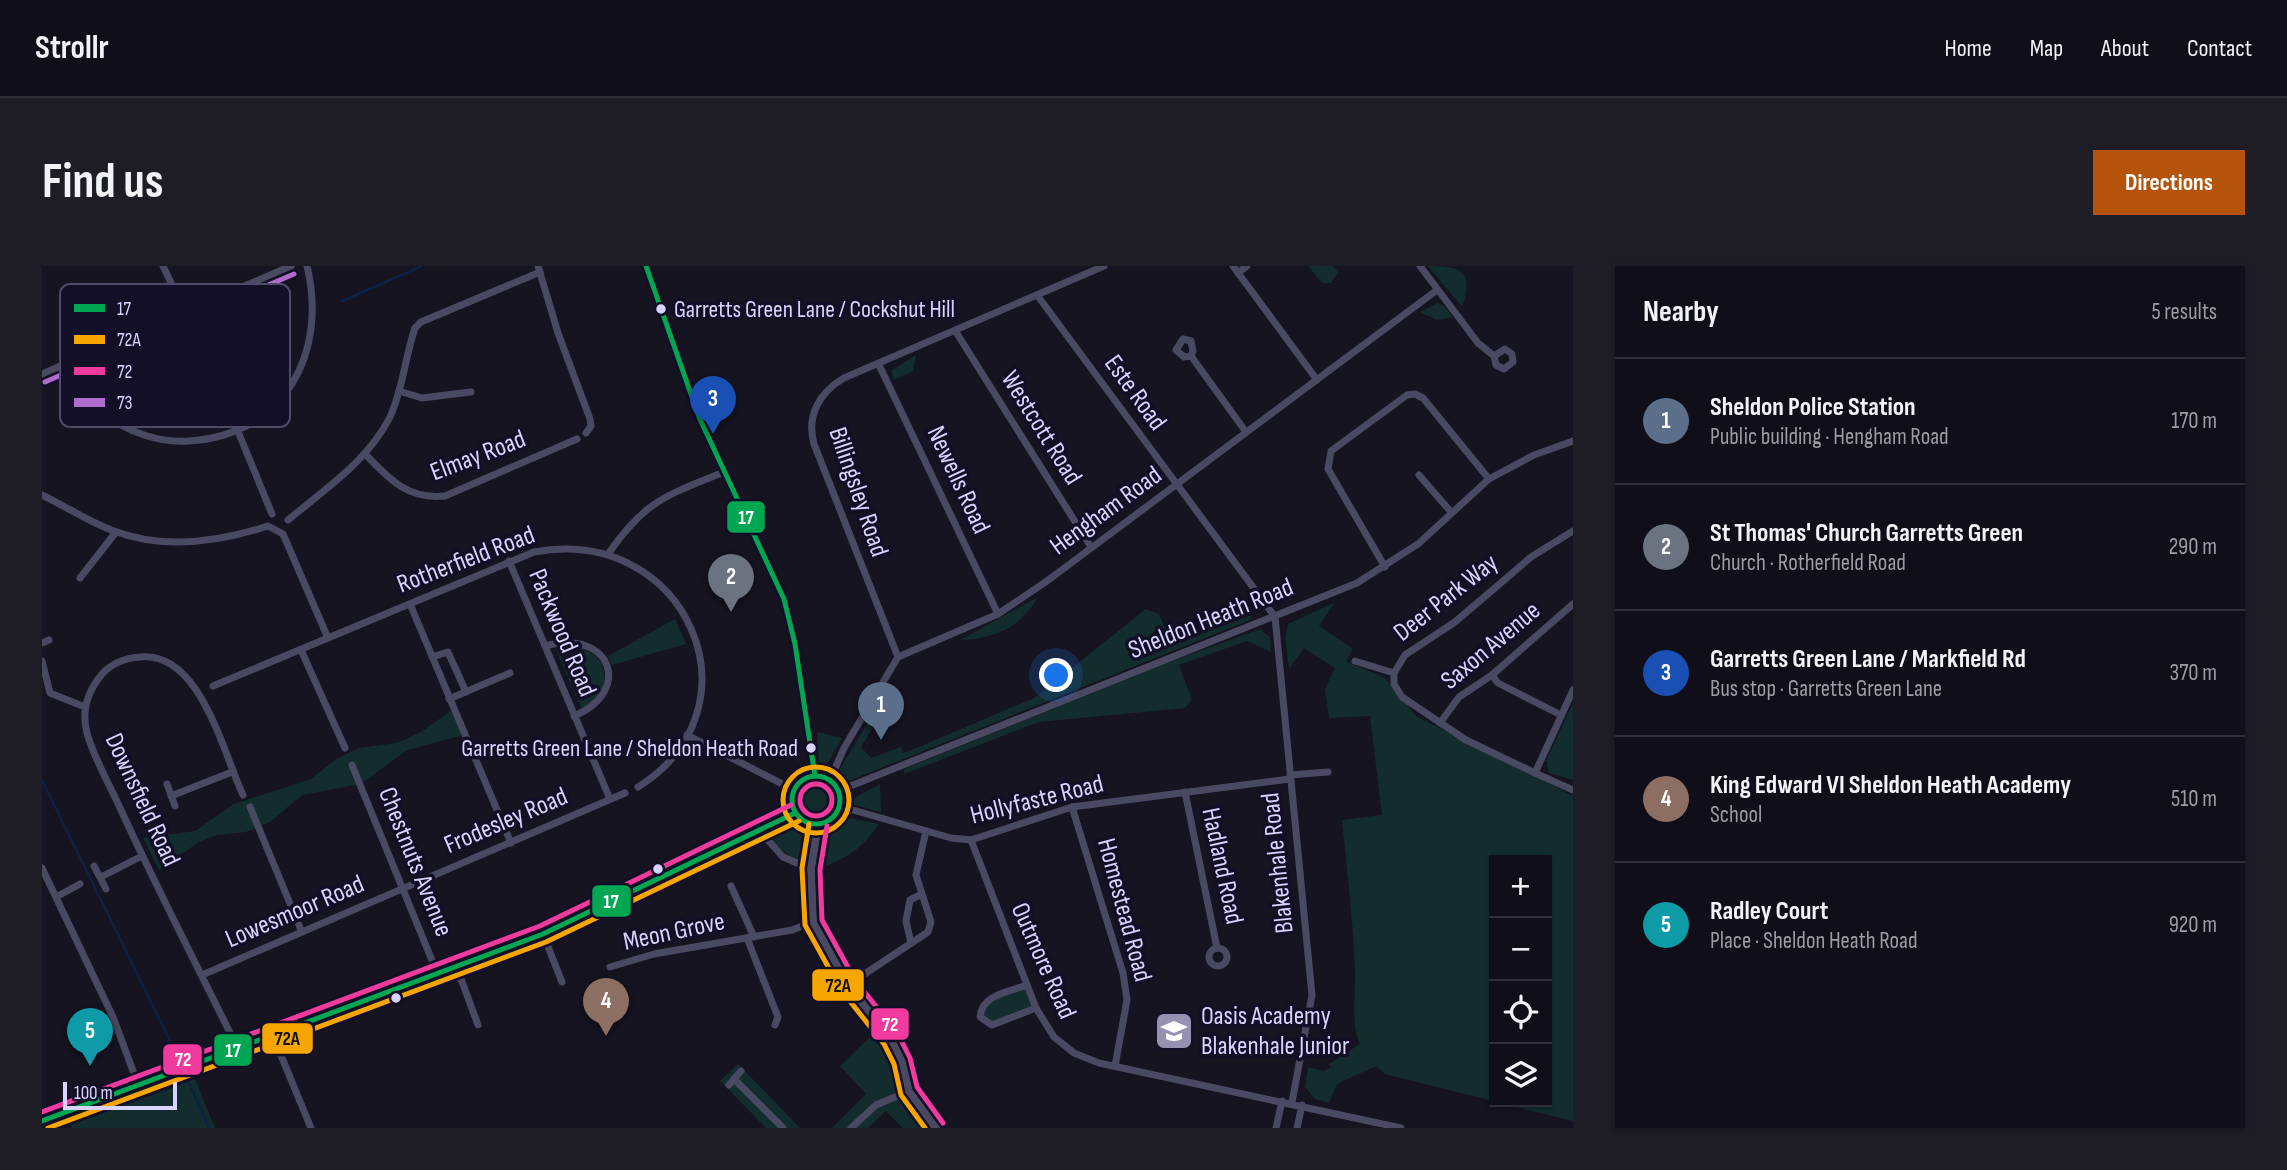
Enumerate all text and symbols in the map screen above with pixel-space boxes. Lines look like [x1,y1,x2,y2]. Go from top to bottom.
text: Strollr [35,28,109,68]
text: Home [1944,34,1992,63]
text: Map [2030,34,2063,63]
text: About [2101,34,2149,63]
text: Contact [2187,34,2252,63]
button: Directions [2093,150,2245,215]
text: Find us [42,153,164,212]
legend [60,284,290,427]
text: Nearby [1643,294,1719,330]
place label: Garretts Green Lane / Cockshut Hill [674,295,955,324]
text: 17 [117,298,132,321]
text: 5 results [2151,298,2217,326]
marker: Garretts Green Lane / Cockshut Hill [654,302,668,316]
text: 72A [117,329,141,352]
street label: Este Road [1097,349,1173,437]
text: 72 [117,361,132,384]
street label: Westcott Road [994,365,1088,491]
pin: 3 [690,376,736,434]
text: 73 [117,392,133,415]
text: Sheldon Police Station [1710,392,1916,423]
text: 1 [1661,407,1671,435]
text: 170 m [2171,407,2217,435]
street label: Newells Road [920,421,996,539]
street label: Billingsley Road [821,423,895,561]
text: Public building · Hengham Road [1710,423,1949,451]
street label: Elmay Road [426,424,530,488]
street label: Hengham Road [1044,460,1168,562]
line badge: 17 [726,500,766,534]
text: 17 [738,507,755,530]
text: St Thomas' Church Garretts Green [1710,518,2023,549]
street label: Rotherfield Road [393,520,539,600]
text: 2 [1661,533,1671,561]
text: 290 m [2169,533,2217,561]
street label: Deer Park Way [1388,548,1504,648]
text: Church · Rotherfield Road [1710,549,1906,577]
pin: 2 [708,554,754,612]
street label: Packwood Road [521,565,603,701]
street label: Sheldon Heath Road [1124,572,1298,666]
street label: Saxon Avenue [1435,596,1547,696]
text: Garretts Green Lane / Markfield Rd [1710,644,2026,675]
your location [1039,658,1073,692]
text: 3 [1661,659,1671,687]
text: 370 m [2170,659,2217,687]
text: Bus stop · Garretts Green Lane [1710,675,1942,703]
pin: 1 [858,682,904,740]
street label: Downsfield Road [98,728,186,872]
place label: Garretts Green Lane / Sheldon Heath Road [461,734,798,763]
marker: Garretts Green Lane / Sheldon Heath Road [804,741,818,755]
street label: Hollyfaste Road [967,768,1107,832]
text: King Edward VI Sheldon Heath Academy [1710,770,2071,801]
street label: Frodesley Road [440,781,572,861]
street label: Chestnuts Avenue [371,783,459,941]
text: 4 [1661,785,1671,813]
text: 510 m [2171,785,2217,813]
street label: Blakenhale Road [1255,791,1301,935]
text: School [1710,801,1762,829]
street label: Hadland Road [1195,805,1249,927]
street label: Homestead Road [1090,835,1158,985]
map controls [1489,855,1552,1107]
button: + [1489,855,1552,918]
unlabelled marker [651,862,665,876]
street label: Lowesmoor Road [221,869,369,955]
line badge: 17 [591,884,632,918]
text: 17 [603,891,620,914]
text: Radley Court [1710,896,1828,927]
street label: Outmore Road [1004,898,1082,1024]
street label: Meon Grove [620,906,728,958]
text: 5 [1661,911,1671,939]
text: 920 m [2169,911,2217,939]
button: − [1489,918,1552,981]
text: Place · Sheldon Heath Road [1710,927,1918,955]
line badge: 72A [811,968,865,1002]
text: 72A [825,975,852,998]
pin: 4 [583,978,629,1036]
button: locate [1489,981,1552,1044]
unlabelled marker [389,991,403,1005]
place label: Oasis Academy Blakenhale Junior [1201,1001,1350,1062]
line badge: 72 [870,1007,910,1041]
pin: 5 [67,1008,113,1066]
school or university icon: Oasis Academy Blakenhale Junior [1153,1010,1195,1052]
text: 72 [882,1014,898,1037]
line badge: 72A [261,1022,314,1055]
text: 72A [274,1028,301,1051]
line badge: 17 [213,1033,253,1067]
text: 17 [225,1040,242,1063]
line badge: 72 [162,1043,203,1076]
button: layers [1489,1044,1552,1107]
text: 72 [175,1049,191,1072]
scale bar [63,1079,177,1111]
text: 100 m [74,1082,113,1105]

